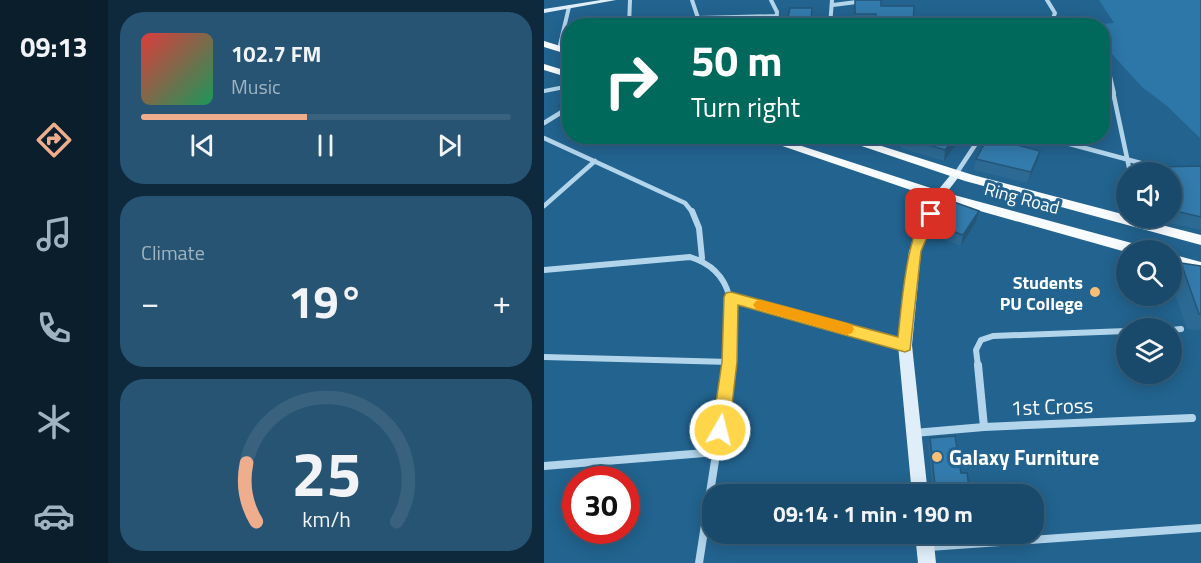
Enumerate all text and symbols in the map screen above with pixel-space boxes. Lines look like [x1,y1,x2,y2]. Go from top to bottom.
text: 09:13 [20,26,88,67]
text: 50 m [691,28,783,92]
text: 102.7 FM [231,37,321,71]
icon: right [592,42,670,120]
text: Music [231,71,281,102]
text: Turn right [691,86,800,127]
icon: directions [33,119,75,161]
icon: previous [186,129,219,162]
icon: pause [309,129,342,162]
icon: next [433,129,466,162]
map controls [1116,162,1182,384]
button: sound [1116,162,1182,228]
street label: Ring Road [981,175,1063,221]
pin [905,188,956,239]
icon: arrive [914,197,947,230]
icon: music [33,213,75,255]
text: Climate [141,237,205,268]
button: search [1116,240,1182,306]
text: 19° [288,267,364,335]
place label: Students PU College [1000,269,1083,317]
text: − [141,277,159,327]
text: + [493,277,511,327]
marker: Students PU College [1088,285,1102,299]
icon: phone [33,307,75,349]
button: layers [1116,318,1182,384]
street label: 1st Cross [1010,389,1094,423]
position arrow [688,398,752,462]
icon: climate [33,401,75,443]
text: 25 [291,425,361,520]
place label: Galaxy Furniture [949,441,1099,473]
marker: Galaxy Furniture [930,450,944,464]
speed limit sign: 30 [562,466,640,544]
icon: car [33,495,75,537]
text: 09:14 · 1 min · 190 m [773,497,973,531]
text: km/h [302,504,350,536]

